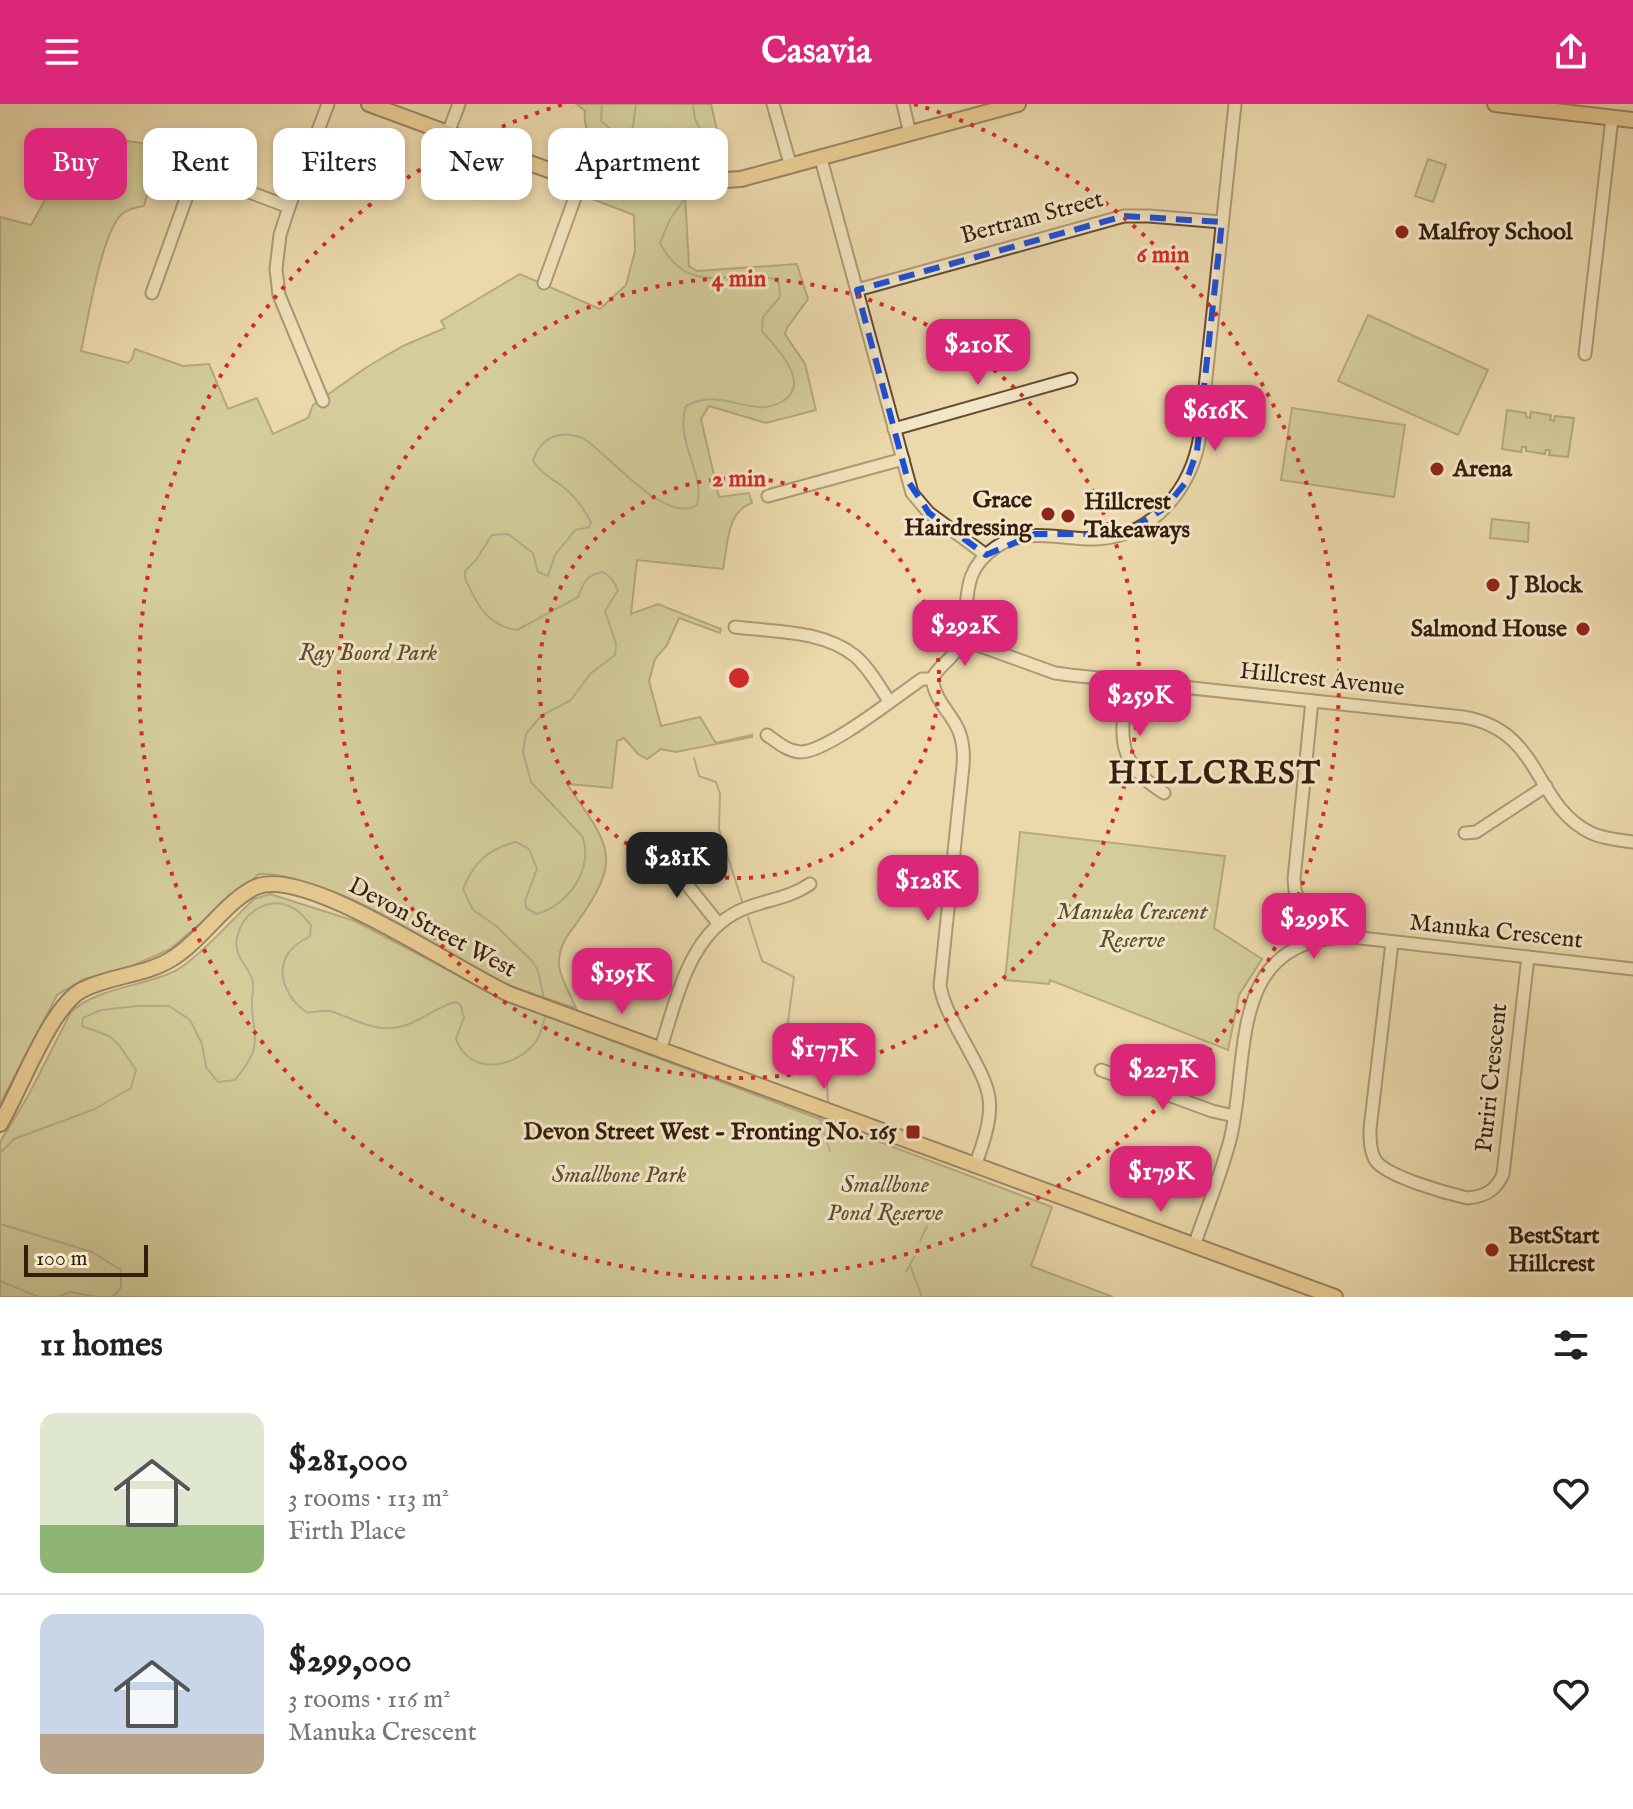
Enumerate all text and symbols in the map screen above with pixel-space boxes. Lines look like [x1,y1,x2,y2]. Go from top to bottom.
text: Casavia [761,29,872,75]
icon: menu [40,30,84,74]
icon: share [1549,30,1593,74]
chip: Buy [24,128,127,200]
chip: Rent [143,128,257,200]
chip: Filters [273,128,405,200]
chip: New [421,128,532,200]
chip: Apartment [548,128,728,200]
street label: Bertram Street [957,184,1107,252]
place label: Malfroy School [1418,217,1573,248]
marker: Malfroy School [1393,223,1411,241]
text: 6 min [1136,240,1190,271]
text: 4 min [712,264,767,295]
pin: $210K [922,319,1034,387]
text: $210K [944,328,1012,361]
pin: $616K [1159,385,1271,453]
text: $616K [1183,394,1247,427]
place label: Arena [1452,454,1513,485]
marker: Arena [1428,460,1446,478]
text: 2 min [712,464,766,495]
place label: Grace Hairdressing [904,485,1033,544]
place label: Hillcrest Takeaways [1083,487,1190,546]
marker: Grace Hairdressing [1039,505,1057,523]
marker: Hillcrest Takeaways [1059,507,1077,525]
place label: J Block [1506,570,1584,601]
marker: J Block [1484,576,1502,594]
pin: $292K [909,600,1021,668]
text: $292K [931,609,999,642]
place label: Salmond House [1411,614,1567,645]
marker: Salmond House [1574,620,1592,638]
park label: Ray Boord Park [299,638,438,669]
street label: Hillcrest Avenue [1238,656,1406,704]
centre of rings [725,664,753,692]
pin: $259K [1084,670,1196,738]
text: $259K [1107,679,1173,712]
district label: HILLCREST [1108,754,1322,795]
pin: $281K [621,832,733,900]
text: $281K [644,841,710,874]
pin: $128K [872,855,984,923]
text: $128K [895,864,961,897]
street label: Devon Street West [343,871,521,985]
pin: $299K [1258,893,1370,961]
park label: Manuka Crescent Reserve [1056,897,1209,956]
text: $299K [1280,902,1348,935]
street label: Manuka Crescent [1408,907,1584,957]
pin: $195K [566,948,678,1016]
text: $195K [590,957,654,990]
street label: Puriri Crescent [1469,1002,1515,1154]
pin: $177K [768,1023,880,1091]
text: $177K [790,1032,858,1065]
pin: $227K [1107,1044,1219,1112]
text: $227K [1128,1053,1198,1086]
place label: Devon Street West - Fronting No. 165 [523,1117,897,1148]
marker: Devon Street West - Fronting No. 165 [904,1123,922,1141]
pin: $179K [1105,1146,1217,1214]
text: $179K [1128,1155,1194,1188]
park label: Smallbone Park [552,1160,687,1191]
park label: Smallbone Pond Reserve [827,1170,943,1229]
place label: BestStart Hillcrest [1508,1221,1600,1280]
scale bar [24,1241,148,1277]
marker: BestStart Hillcrest [1483,1241,1501,1259]
text: 100 m [36,1245,88,1273]
icon: filters [1549,1323,1593,1367]
text: 11 homes [40,1324,163,1367]
text: $281,000 [288,1439,408,1482]
icon: home [104,1445,200,1541]
icon: heart [1549,1471,1593,1515]
text: 3 rooms · 113 m² [288,1482,449,1515]
text: Firth Place [288,1515,406,1548]
text: $299,000 [288,1640,412,1683]
icon: home [104,1646,200,1742]
icon: heart [1549,1672,1593,1716]
text: 3 rooms · 116 m² [288,1683,451,1716]
text: Manuka Crescent [288,1716,477,1749]

